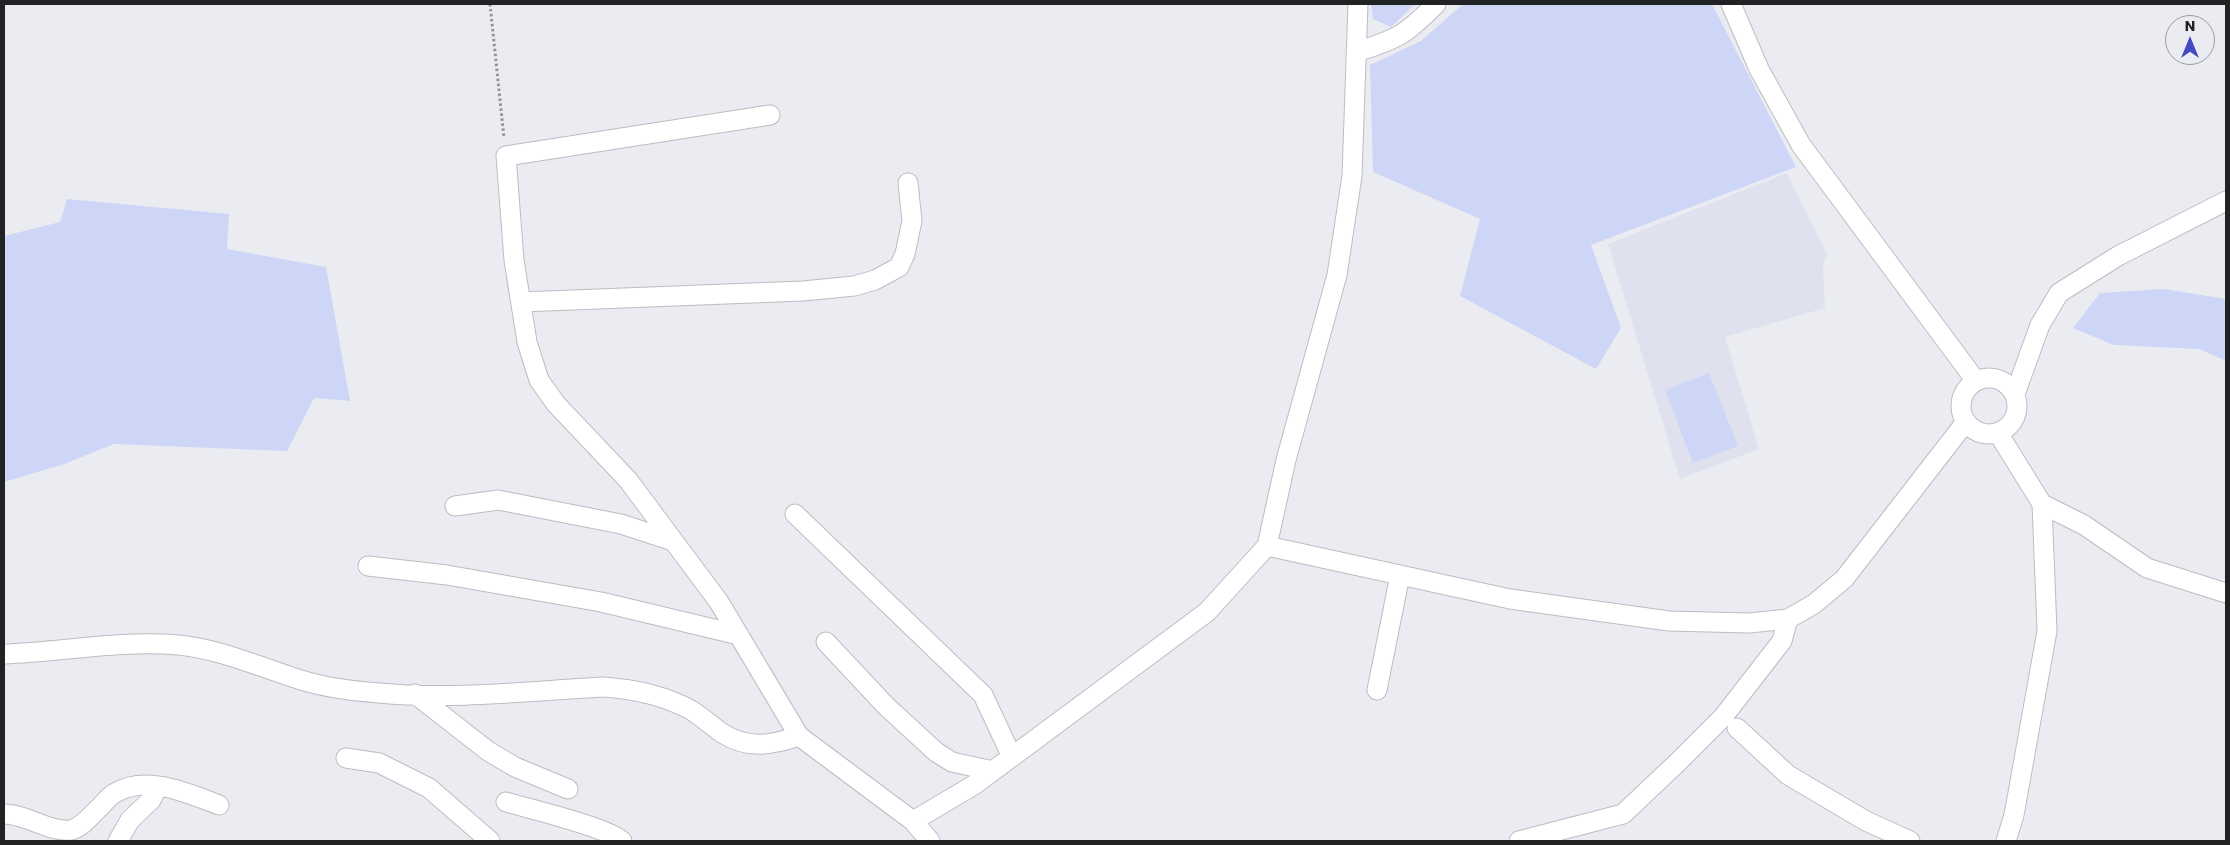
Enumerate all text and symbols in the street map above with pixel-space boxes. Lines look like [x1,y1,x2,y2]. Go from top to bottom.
north arrow [2165,15,2215,65]
text: N [2185,16,2195,36]

